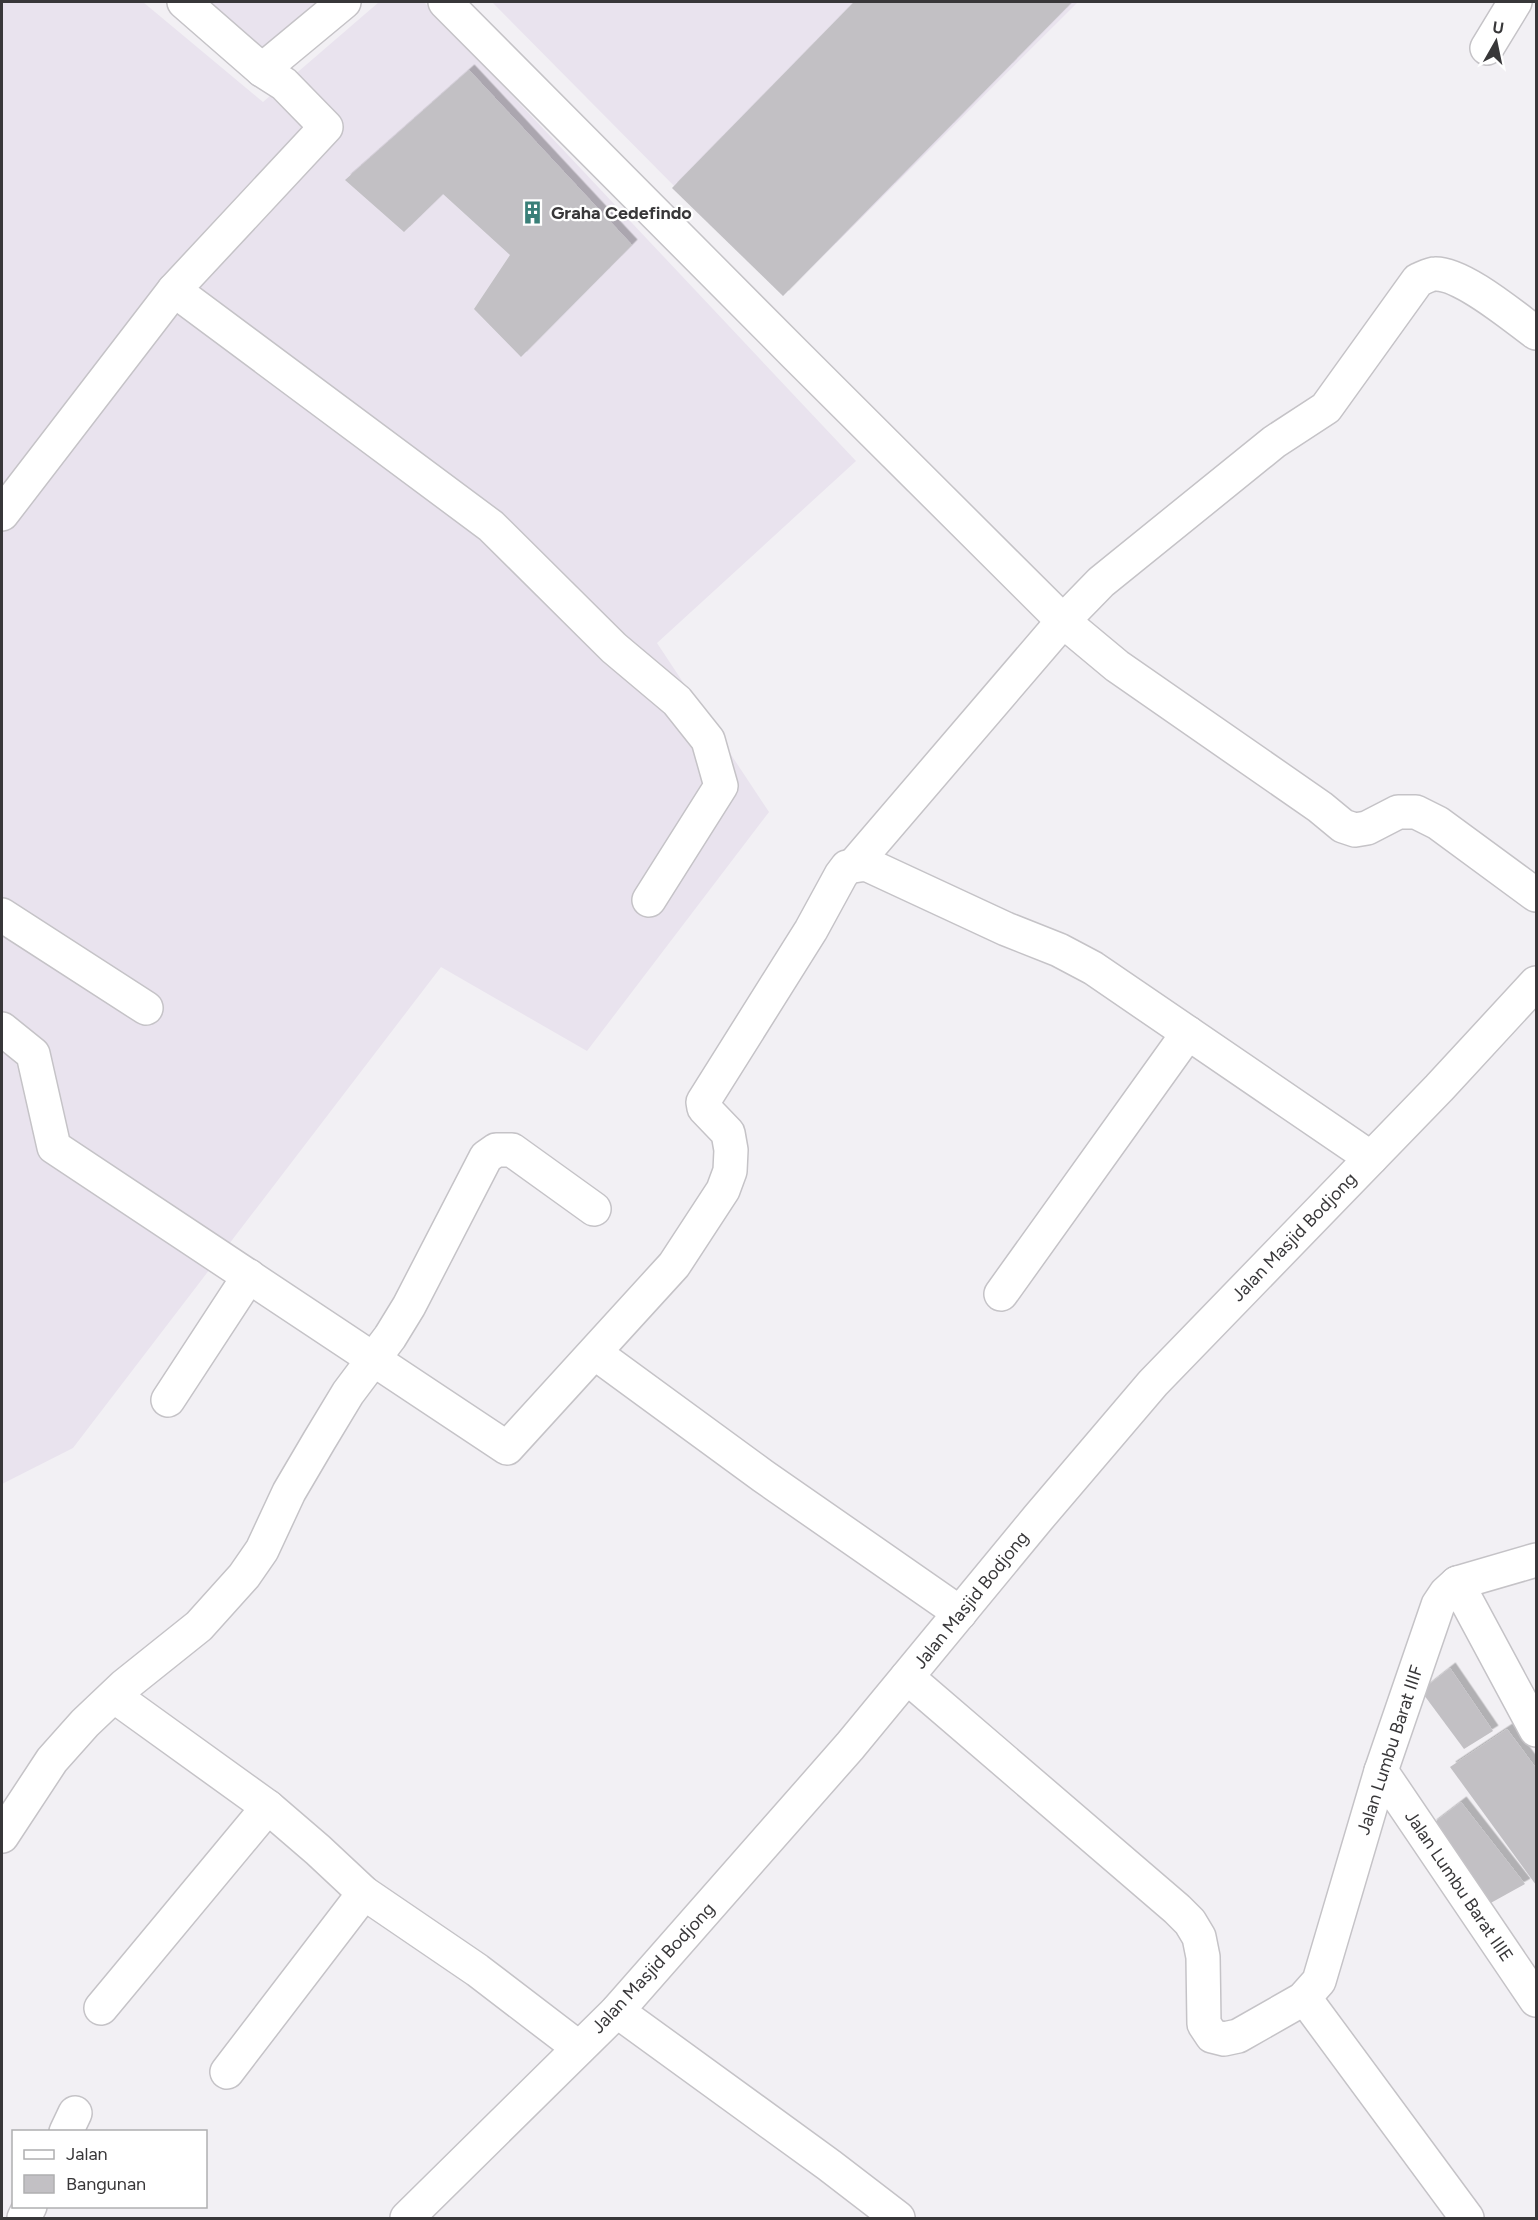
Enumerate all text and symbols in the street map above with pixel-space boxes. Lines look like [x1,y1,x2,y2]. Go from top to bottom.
north arrow [1466,12,1526,72]
text: U [1491,17,1505,38]
building icon: Graha Cedefindo [520,200,546,226]
place label: Graha Cedefindo [551,202,692,224]
street label: Jalan Masjid Bodjong [1227,1168,1361,1306]
street label: Jalan Masjid Bodjong [909,1527,1033,1673]
street label: Jalan Lumbu Barat IIIF [1352,1662,1428,1838]
street label: Jalan Lumbu Barat IIIE [1400,1806,1518,1966]
street label: Jalan Masjid Bodjong [587,1898,719,2038]
legend [12,2130,207,2208]
text: Jalan [66,2143,108,2165]
text: Bangunan [66,2173,146,2195]

